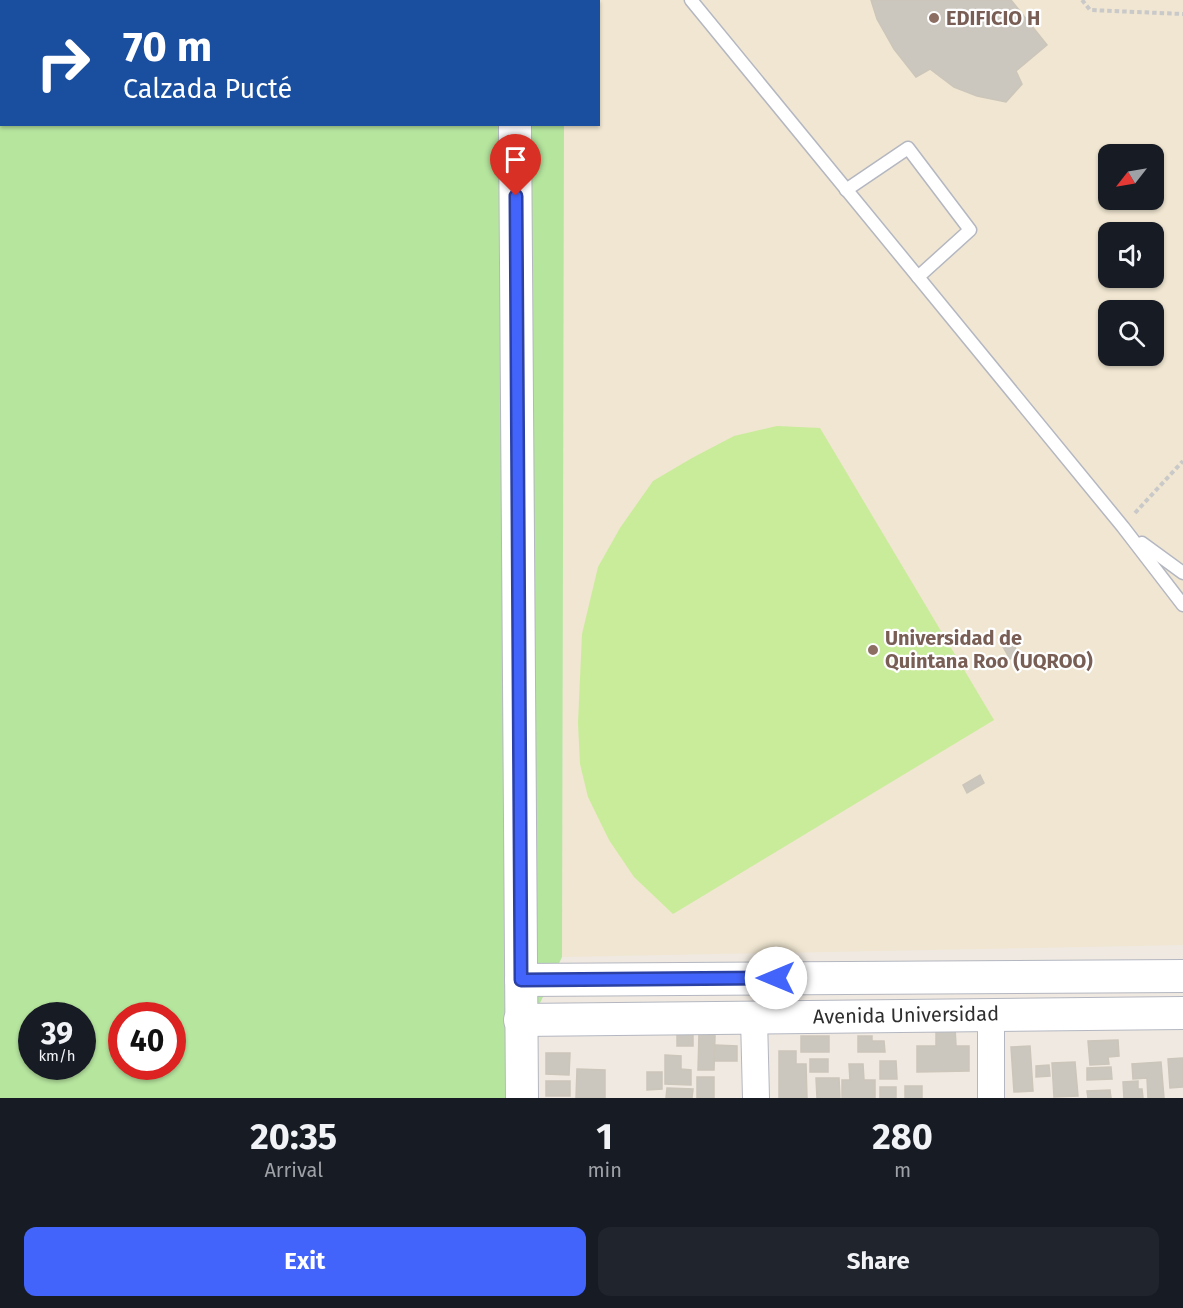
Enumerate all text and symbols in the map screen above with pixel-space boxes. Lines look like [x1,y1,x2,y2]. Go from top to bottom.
place label: EDIFICIO H [946,6,1040,30]
marker: EDIFICIO H [927,11,941,25]
text: 70 m [123,22,212,72]
icon: right [24,24,102,102]
text: Calzada Pucté [123,73,292,105]
pin [490,134,541,196]
icon: arrive [499,143,532,176]
north arrow [1098,144,1164,210]
map controls [1098,144,1164,366]
button: sound [1098,222,1164,288]
button: search [1098,300,1164,366]
place label: Universidad de Quintana Roo (UQROO) [885,626,1093,673]
marker: Universidad de Quintana Roo (UQROO) [866,643,880,657]
position arrow [744,946,808,1010]
street label: Avenida Universidad [813,1001,999,1029]
speed limit sign: 40 [108,1002,186,1080]
text: 39 [41,1016,73,1052]
text: km/h [38,1047,76,1065]
text: 20:35 [250,1115,337,1159]
text: 1 [596,1115,613,1159]
text: 280 [872,1115,933,1159]
text: Arrival [264,1158,323,1182]
text: min [587,1158,622,1182]
text: m [894,1158,911,1182]
button: Exit [24,1227,586,1296]
button: Share [598,1227,1159,1296]

